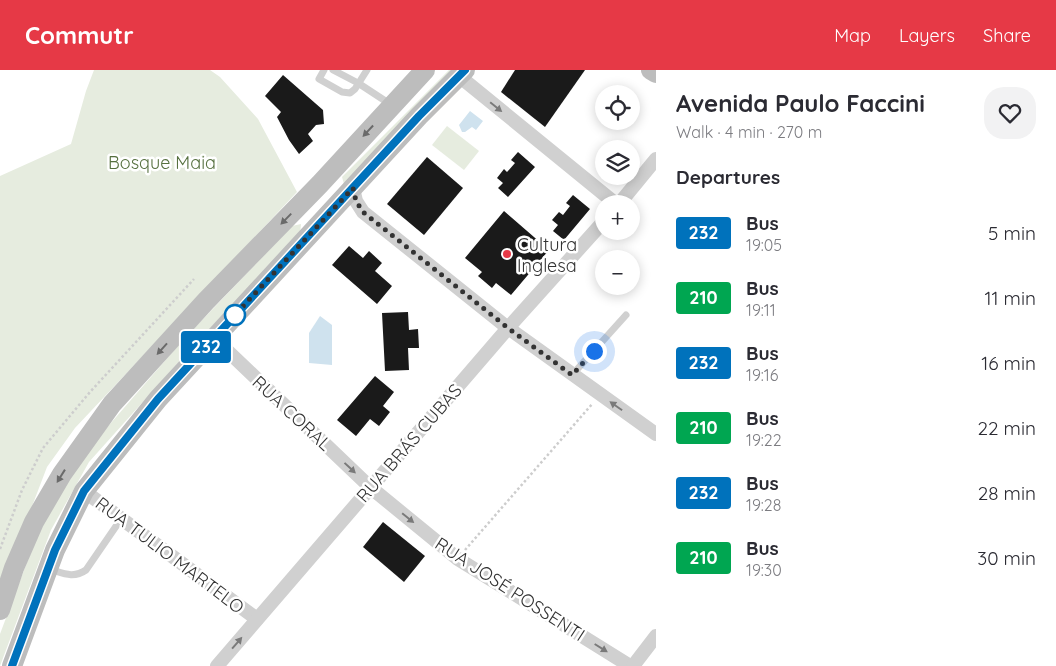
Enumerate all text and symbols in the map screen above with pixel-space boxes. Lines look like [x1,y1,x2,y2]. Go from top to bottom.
text: Commutr [25,20,134,50]
text: Map [834,24,871,47]
text: Layers [899,24,955,47]
text: Share [983,24,1031,47]
map controls [595,85,640,295]
button: locate [595,85,640,130]
button: heart [984,87,1036,139]
text: Avenida Paulo Faccini [676,88,925,118]
one-way arrow [490,101,503,112]
text: Walk · 4 min · 270 m [676,122,822,142]
one-way arrow [362,125,374,137]
button: layers [595,140,640,185]
park label: Bosque Maia [108,151,216,174]
text: Departures [676,165,780,189]
button: + [595,195,640,240]
text: Bus [746,211,779,235]
one-way arrow [280,213,292,225]
text: 232 [688,221,719,244]
text: 5 min [988,221,1036,245]
place label: Cultura Inglesa [517,233,577,277]
text: 19:05 [746,235,782,255]
marker: Cultura Inglesa [501,248,513,260]
button: − [595,250,640,295]
text: Bus [746,276,779,300]
text: 210 [689,286,718,309]
text: 11 min [984,286,1036,310]
text: 19:11 [746,300,776,320]
unlabelled marker [224,304,246,326]
line badge: 232 [177,331,235,363]
text: 232 [191,335,221,358]
your location [582,339,607,364]
text: Bus [746,341,779,365]
one-way arrow [156,343,168,355]
text: 232 [688,351,719,374]
text: 16 min [981,351,1036,375]
text: 19:16 [746,365,778,385]
street label: RUA CORAL [248,370,337,456]
street label: RUA BRÁS CUBAS [351,379,467,507]
one-way arrow [609,401,623,411]
text: Bus [746,406,779,430]
text: 210 [689,416,718,439]
text: 22 min [977,416,1036,440]
text: 19:22 [746,430,782,450]
one-way arrow [344,462,356,474]
one-way arrow [56,470,66,483]
text: Bus [746,471,779,495]
text: 232 [688,481,719,504]
text: 28 min [978,481,1036,505]
street label: RUA TULIO MARTELO [91,492,249,618]
text: 19:28 [746,495,781,515]
one-way arrow [401,513,414,524]
street label: RUA JOSÉ POSSENTI [431,532,589,646]
text: Bus [746,536,779,560]
text: 210 [689,546,718,569]
text: 30 min [977,546,1036,570]
text: 19:30 [746,560,782,580]
one-way arrow [231,637,243,649]
one-way arrow [594,643,607,652]

